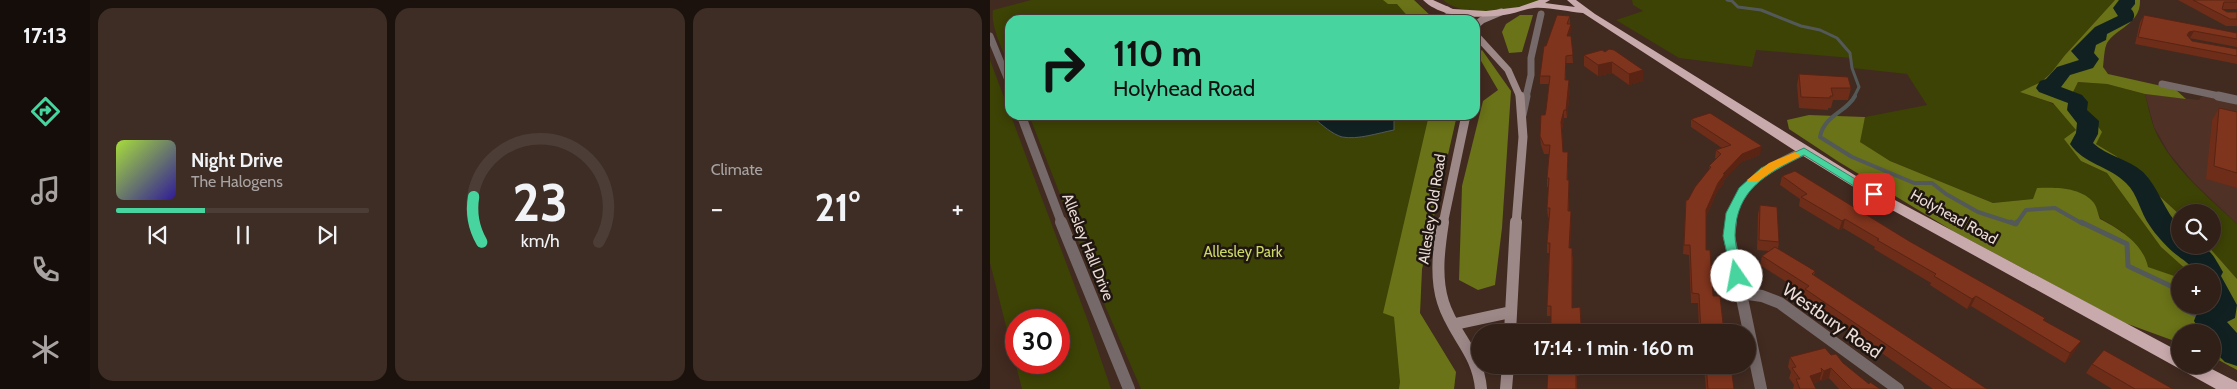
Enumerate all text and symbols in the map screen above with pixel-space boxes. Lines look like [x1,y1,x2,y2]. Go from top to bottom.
text: 17:13 [23,22,67,49]
text: 110 m [1113,32,1202,75]
icon: right [1030,35,1095,100]
text: Holyhead Road [1113,75,1255,102]
icon: directions [28,94,63,129]
text: Night Drive [191,149,283,172]
street label: Allesley Old Road [1414,153,1450,265]
text: Climate [711,160,763,179]
text: 23 [512,171,568,234]
text: The Halogens [191,172,283,191]
icon: music [28,173,63,208]
pin [1853,173,1895,215]
icon: arrive [1860,180,1888,208]
text: 21° [815,184,860,231]
street label: Holyhead Road [1907,186,2001,248]
text: − [711,191,723,225]
text: + [952,191,964,225]
street label: Allesley Hall Drive [1058,191,1118,303]
map controls [2171,204,2221,374]
button: search [2171,204,2221,254]
icon: previous [144,221,172,249]
icon: pause [229,221,257,249]
icon: next [313,221,341,249]
text: km/h [520,230,560,251]
park label: Allesley Park [1203,243,1283,261]
position arrow [1710,249,1762,301]
icon: phone [28,252,63,287]
button: + [2171,264,2221,314]
street label: Westbury Road [1778,279,1886,363]
speed limit sign: 30 [1005,309,1070,374]
button: − [2171,324,2221,374]
icon: climate [28,332,63,367]
text: 17:14 · 1 min · 160 m [1533,337,1694,360]

